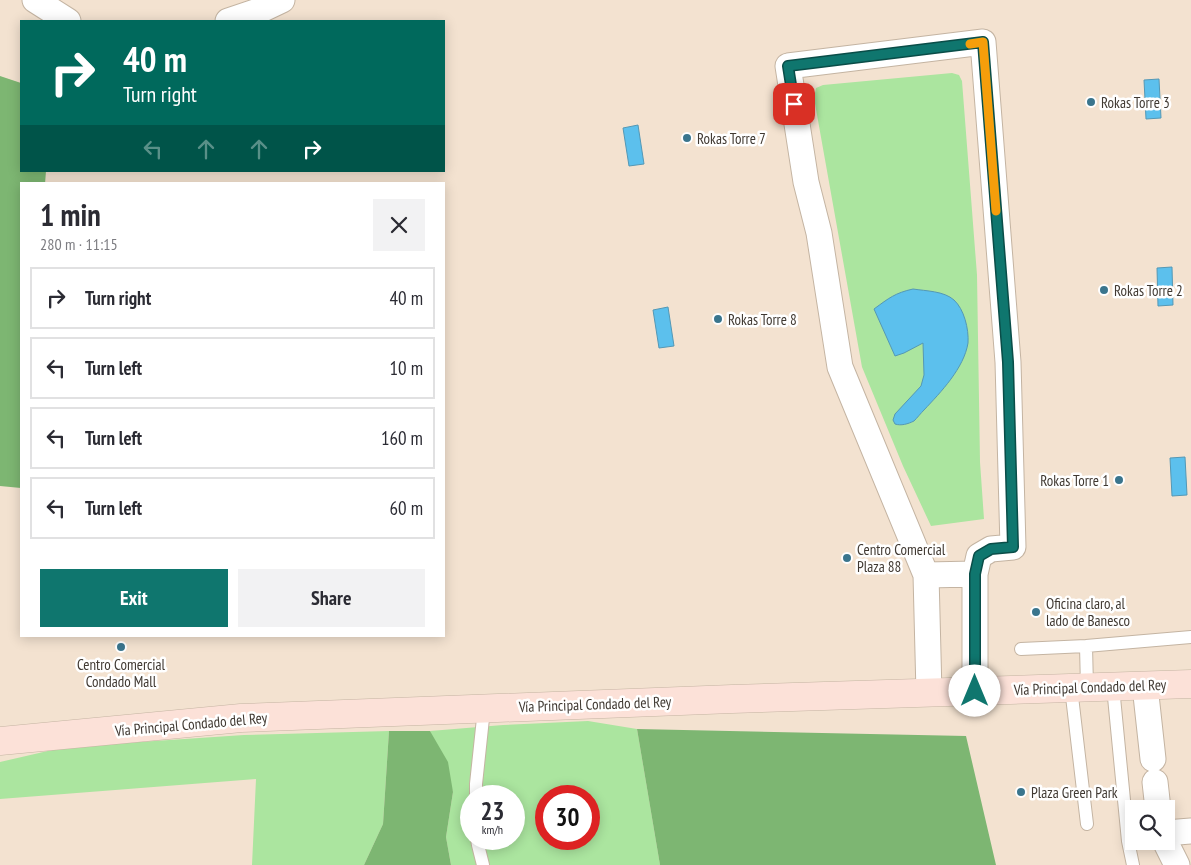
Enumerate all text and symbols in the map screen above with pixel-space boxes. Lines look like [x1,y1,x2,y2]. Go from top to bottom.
text: 40 m [123,36,187,82]
icon: right [40,40,105,105]
text: Turn right [123,80,197,108]
pin [773,83,815,125]
icon: arrive [780,90,808,118]
place label: Rokas Torre 3 [1101,93,1170,112]
marker: Rokas Torre 3 [1085,96,1097,108]
place label: Rokas Torre 7 [697,129,766,148]
marker: Rokas Torre 7 [681,132,693,144]
icon: left [139,135,167,163]
icon: ahead [192,135,220,163]
icon: ahead [245,135,273,163]
icon: right [298,135,326,163]
text: 1 min [40,195,101,234]
button: close [373,199,425,251]
text: 280 m · 11:15 [40,234,118,254]
place label: Rokas Torre 2 [1114,281,1183,300]
icon: right [42,284,70,312]
marker: Rokas Torre 2 [1098,284,1110,296]
text: Turn right [85,286,151,310]
text: 40 m [390,286,423,310]
place label: Rokas Torre 8 [728,310,797,329]
marker: Rokas Torre 8 [712,313,724,325]
icon: left [42,354,70,382]
text: Turn left [85,356,142,380]
text: 10 m [390,356,423,380]
icon: left [42,424,70,452]
text: Turn left [85,426,142,450]
text: 160 m [381,426,423,450]
place label: Rokas Torre 1 [1040,471,1109,490]
marker: Rokas Torre 1 [1113,474,1125,486]
icon: left [42,494,70,522]
text: Turn left [85,496,142,520]
text: 60 m [390,496,423,520]
place label: Centro Comercial Plaza 88 [857,540,946,576]
marker: Centro Comercial Plaza 88 [841,552,853,564]
button: Exit [40,569,228,627]
button: Share [238,569,425,627]
place label: Oficina claro, al lado de Banesco [1046,594,1130,630]
marker: Oficina claro, al lado de Banesco [1030,606,1042,618]
marker: Centro Comercial Condado Mall [115,641,127,653]
place label: Centro Comercial Condado Mall [77,655,166,691]
position arrow [948,664,1000,716]
street label: Vía Principal Condado del Rey [1012,675,1167,699]
street label: Vía Principal Condado del Rey [517,692,672,716]
street label: Vía Principal Condado del Rey [113,708,268,740]
place label: Plaza Green Park [1031,783,1118,802]
speed limit sign: 30 [535,785,600,850]
marker: Plaza Green Park [1015,786,1027,798]
text: 23 [481,795,504,827]
map controls [1125,800,1175,850]
button: search [1125,800,1175,850]
text: km/h [482,822,503,837]

